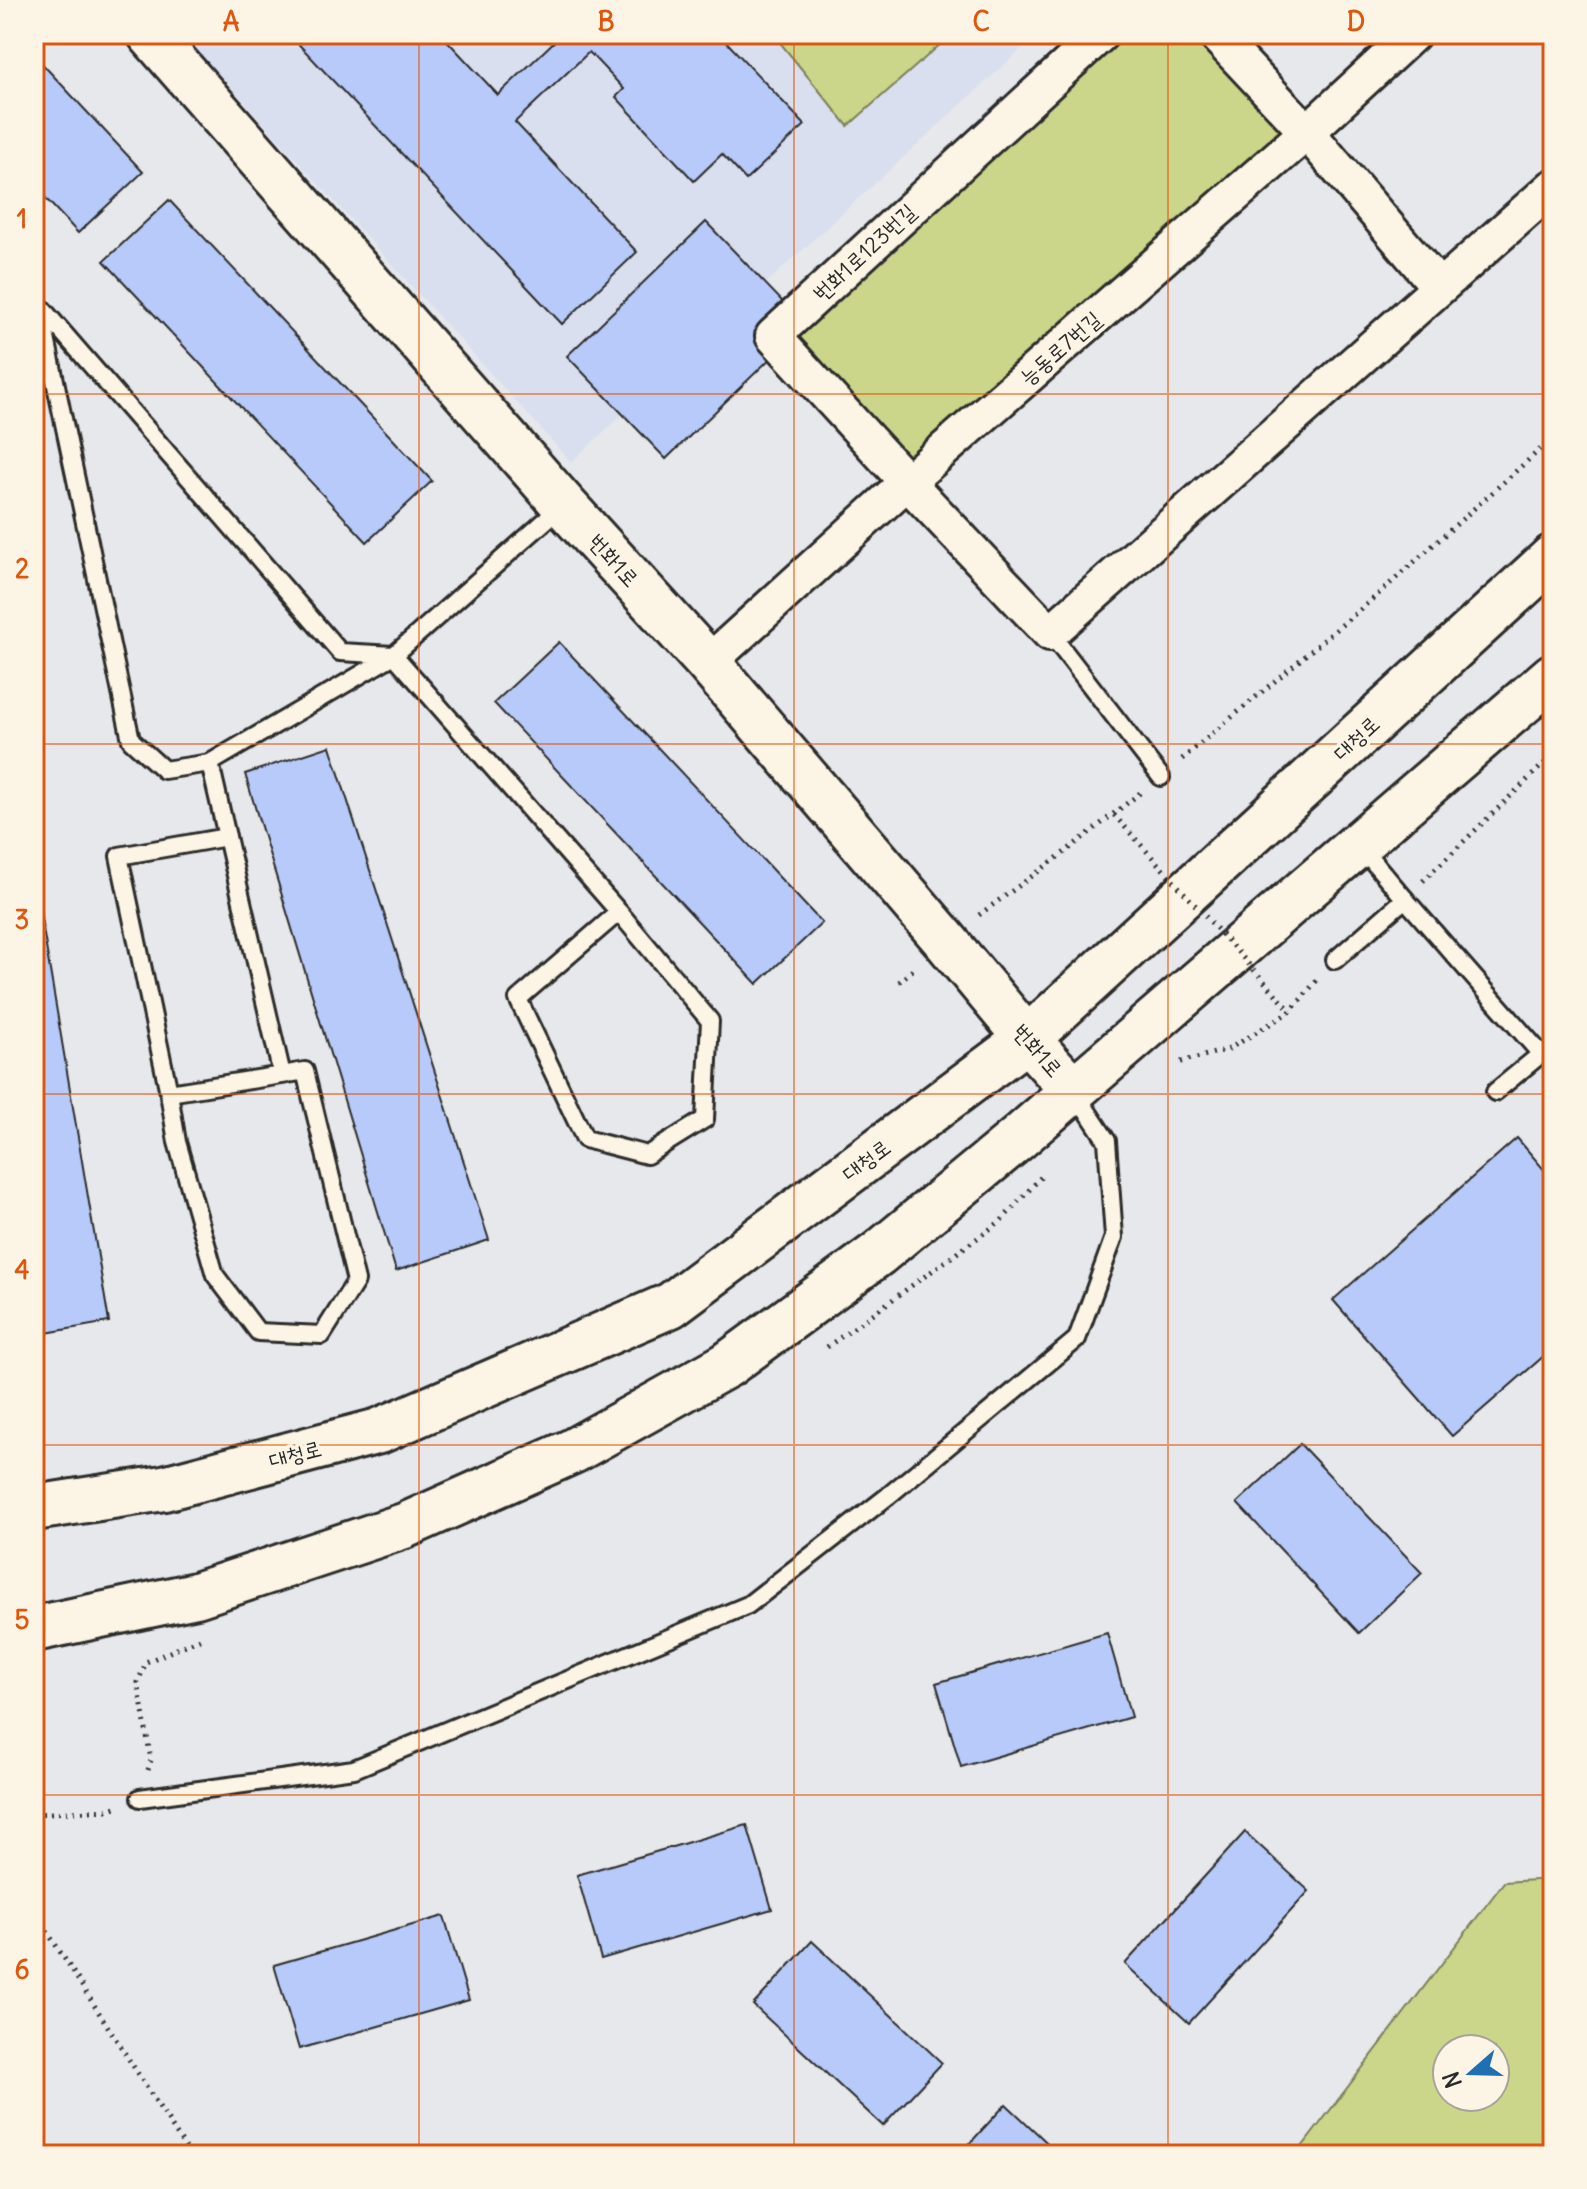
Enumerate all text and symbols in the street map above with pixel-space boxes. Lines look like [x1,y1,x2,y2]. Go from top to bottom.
text: A [223,5,240,38]
text: B [597,5,615,38]
text: C [972,5,990,38]
text: D [1347,5,1365,38]
street label: 번화1로123번길 [807,197,921,307]
text: 1 [17,202,27,235]
street label: 능동로7번길 [1013,305,1107,391]
street label: 번화1로 [583,528,645,592]
text: 2 [15,552,29,585]
street label: 대청로 [1327,710,1385,766]
text: 3 [15,903,29,936]
street label: 번화1로 [1007,1017,1069,1083]
street label: 대청로 [836,1133,896,1187]
text: 4 [14,1253,30,1286]
street label: 대청로 [266,1434,324,1474]
text: 5 [15,1603,30,1636]
text: 6 [14,1953,30,1986]
north arrow [1431,2033,1511,2113]
text: N [1436,2068,1468,2092]

